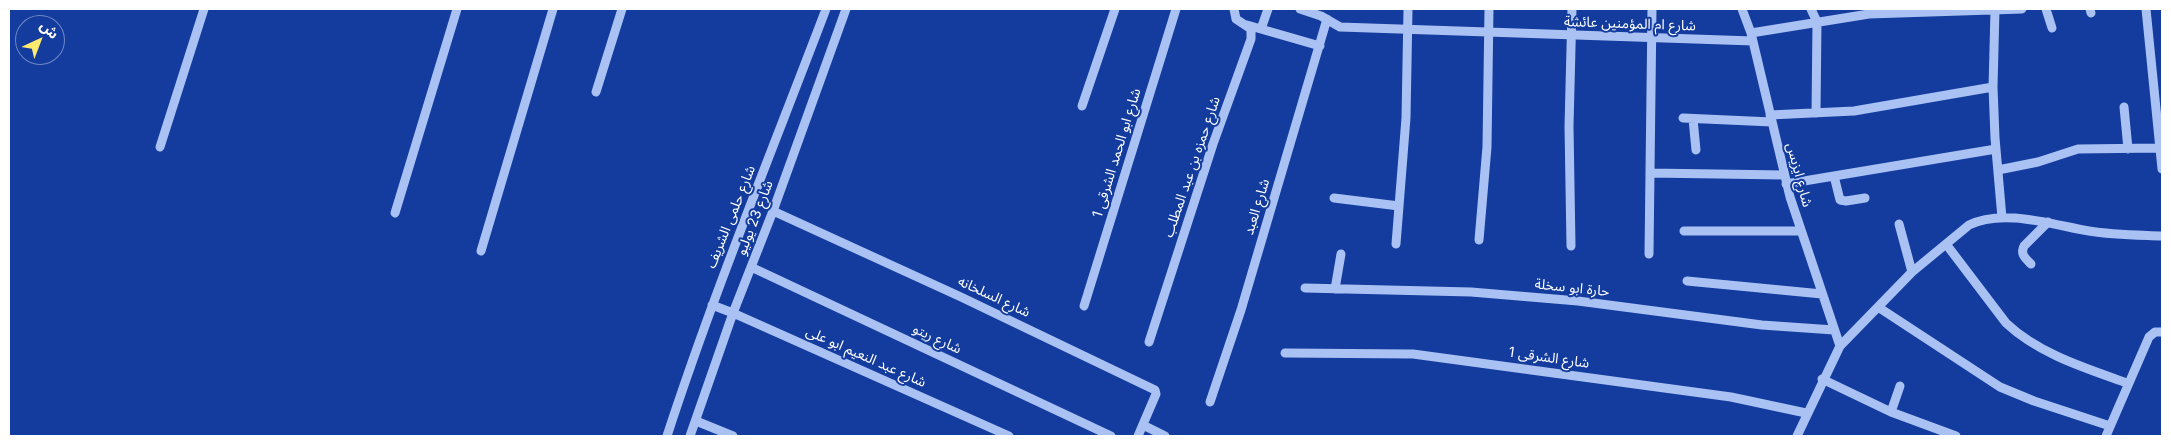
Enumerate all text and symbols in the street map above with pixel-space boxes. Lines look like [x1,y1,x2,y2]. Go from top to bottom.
street label: شارع ام المؤمنين عائشة [1564,13,1696,35]
north arrow [15,15,65,65]
text: ش [37,17,63,42]
street label: شارع ابو الحمد الشرقى 1 [1089,86,1145,220]
street label: شارع حمزه بن عبد المطلب [1160,94,1224,240]
street label: شارع ايزيس [1782,141,1816,209]
street label: شارع حلمى الشريف [703,163,759,271]
street label: شارع العبد [1241,177,1273,237]
street label: شارع 23 يوليو [733,178,777,258]
street label: شارع السلخانه [955,273,1033,321]
street label: حارة ابو سخلة [1534,276,1610,300]
street label: شارع ريتو [910,320,964,358]
street label: شارع عبد النعيم ابو على [803,323,929,391]
street label: شارع الشرقى 1 [1508,344,1590,372]

